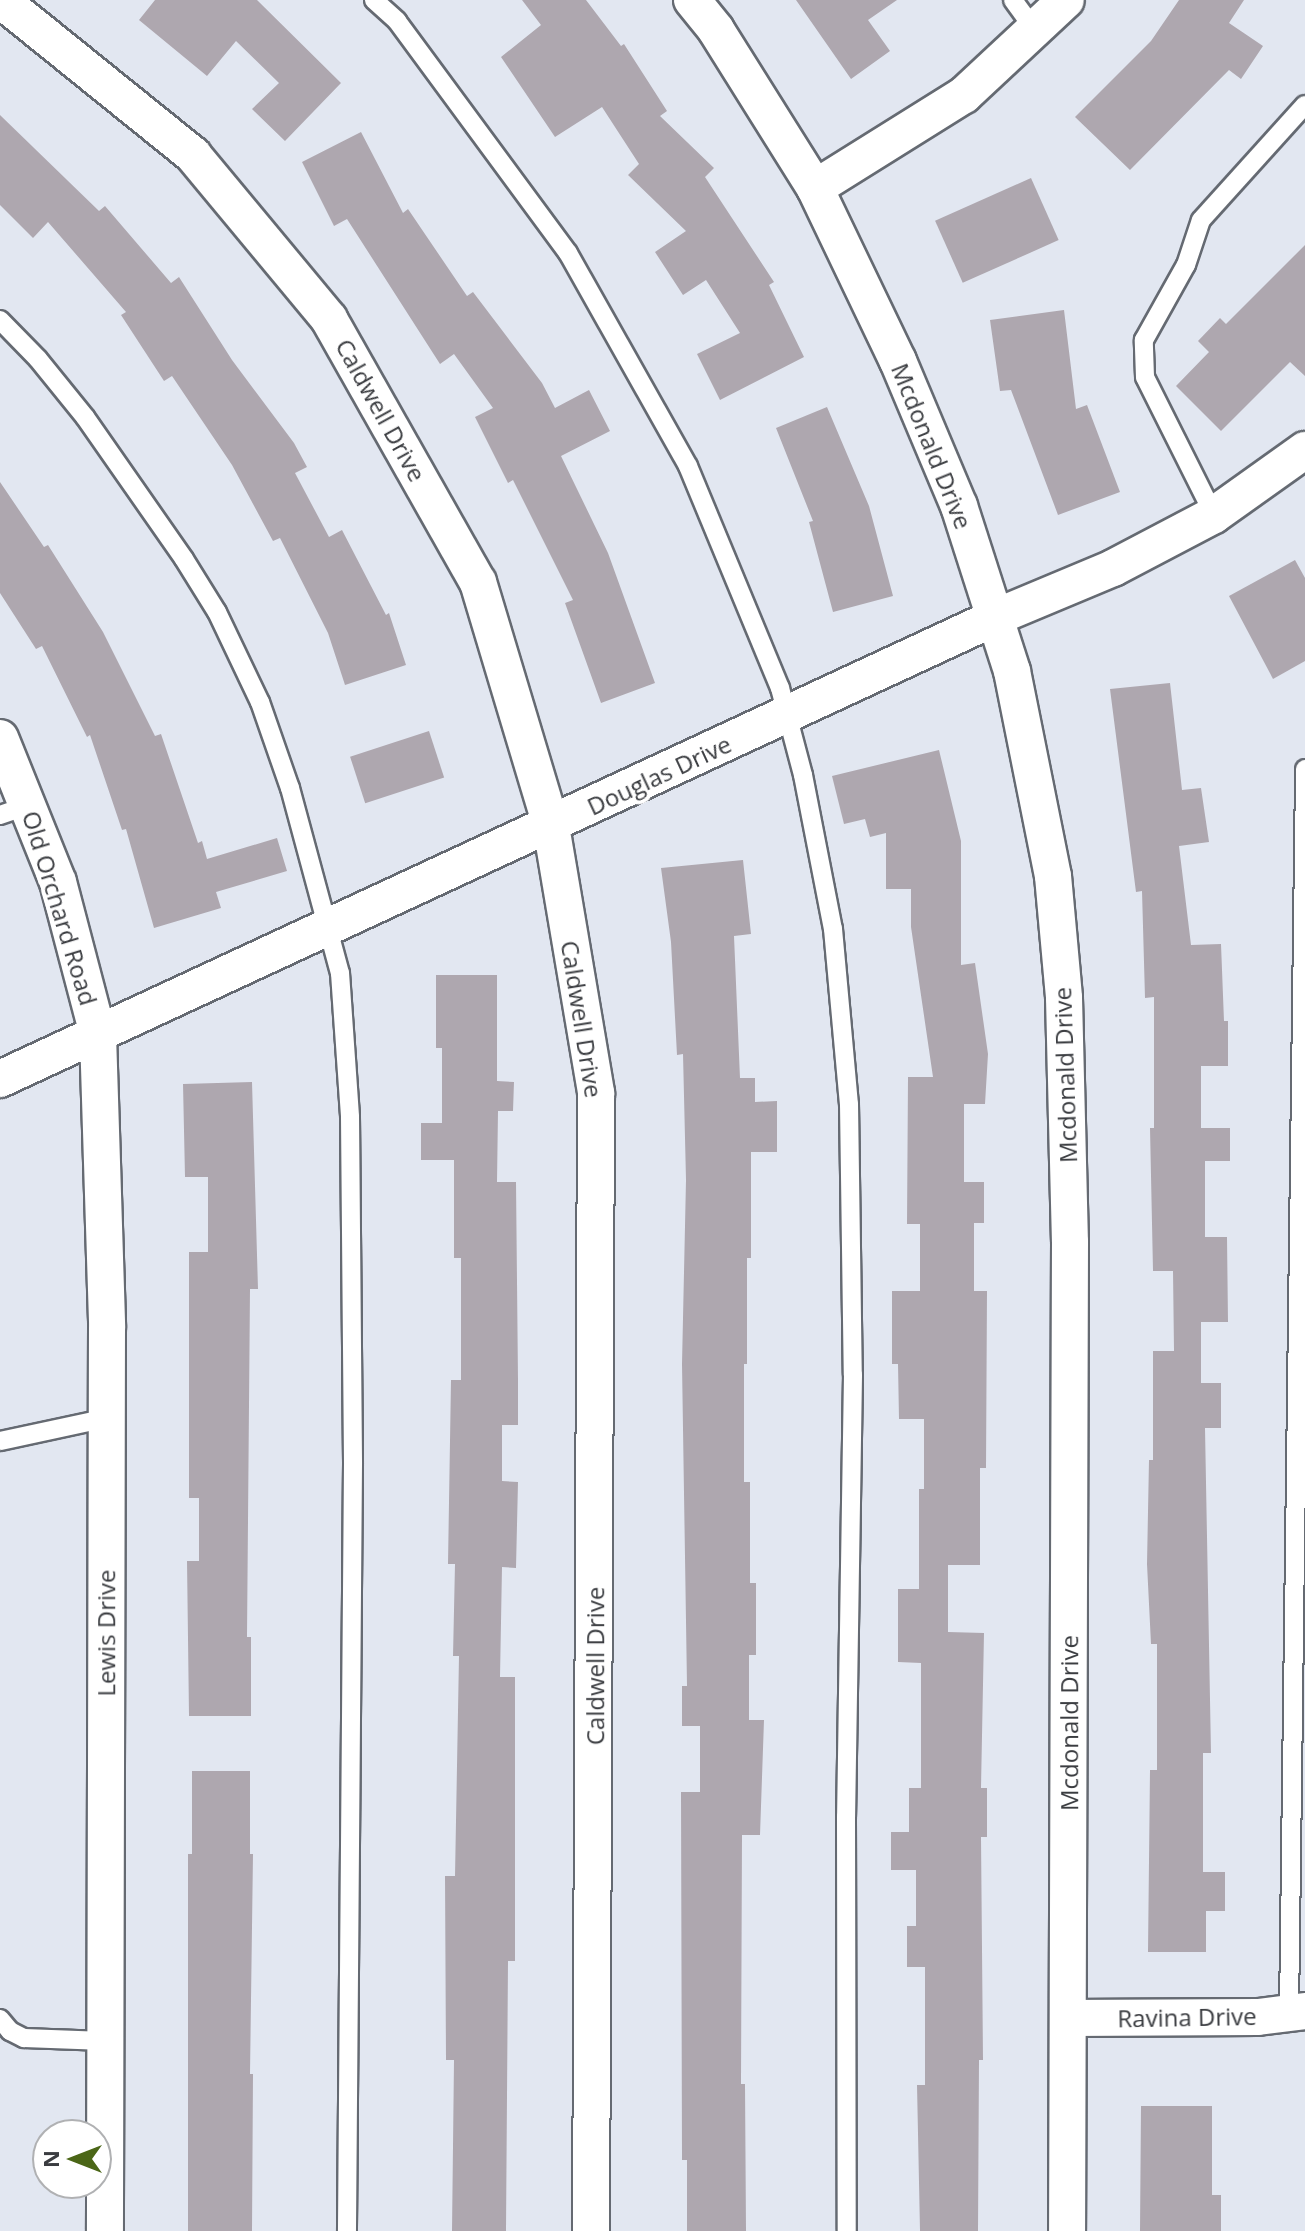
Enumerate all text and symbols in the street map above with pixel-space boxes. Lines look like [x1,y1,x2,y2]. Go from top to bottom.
street label: Caldwell Drive [330,334,432,486]
street label: Mcdonald Drive [886,359,978,533]
street label: Douglas Drive [582,729,736,821]
street label: Old Orchard Road [17,807,103,1009]
street label: Caldwell Drive [555,939,609,1099]
street label: Mcdonald Drive [1048,987,1082,1163]
street label: Lewis Drive [92,1569,120,1697]
street label: Caldwell Drive [581,1587,609,1745]
street label: Mcdonald Drive [1055,1635,1083,1811]
street label: Ravina Drive [1117,2001,1257,2033]
north arrow [32,2119,112,2199]
text: N [35,2150,65,2168]

